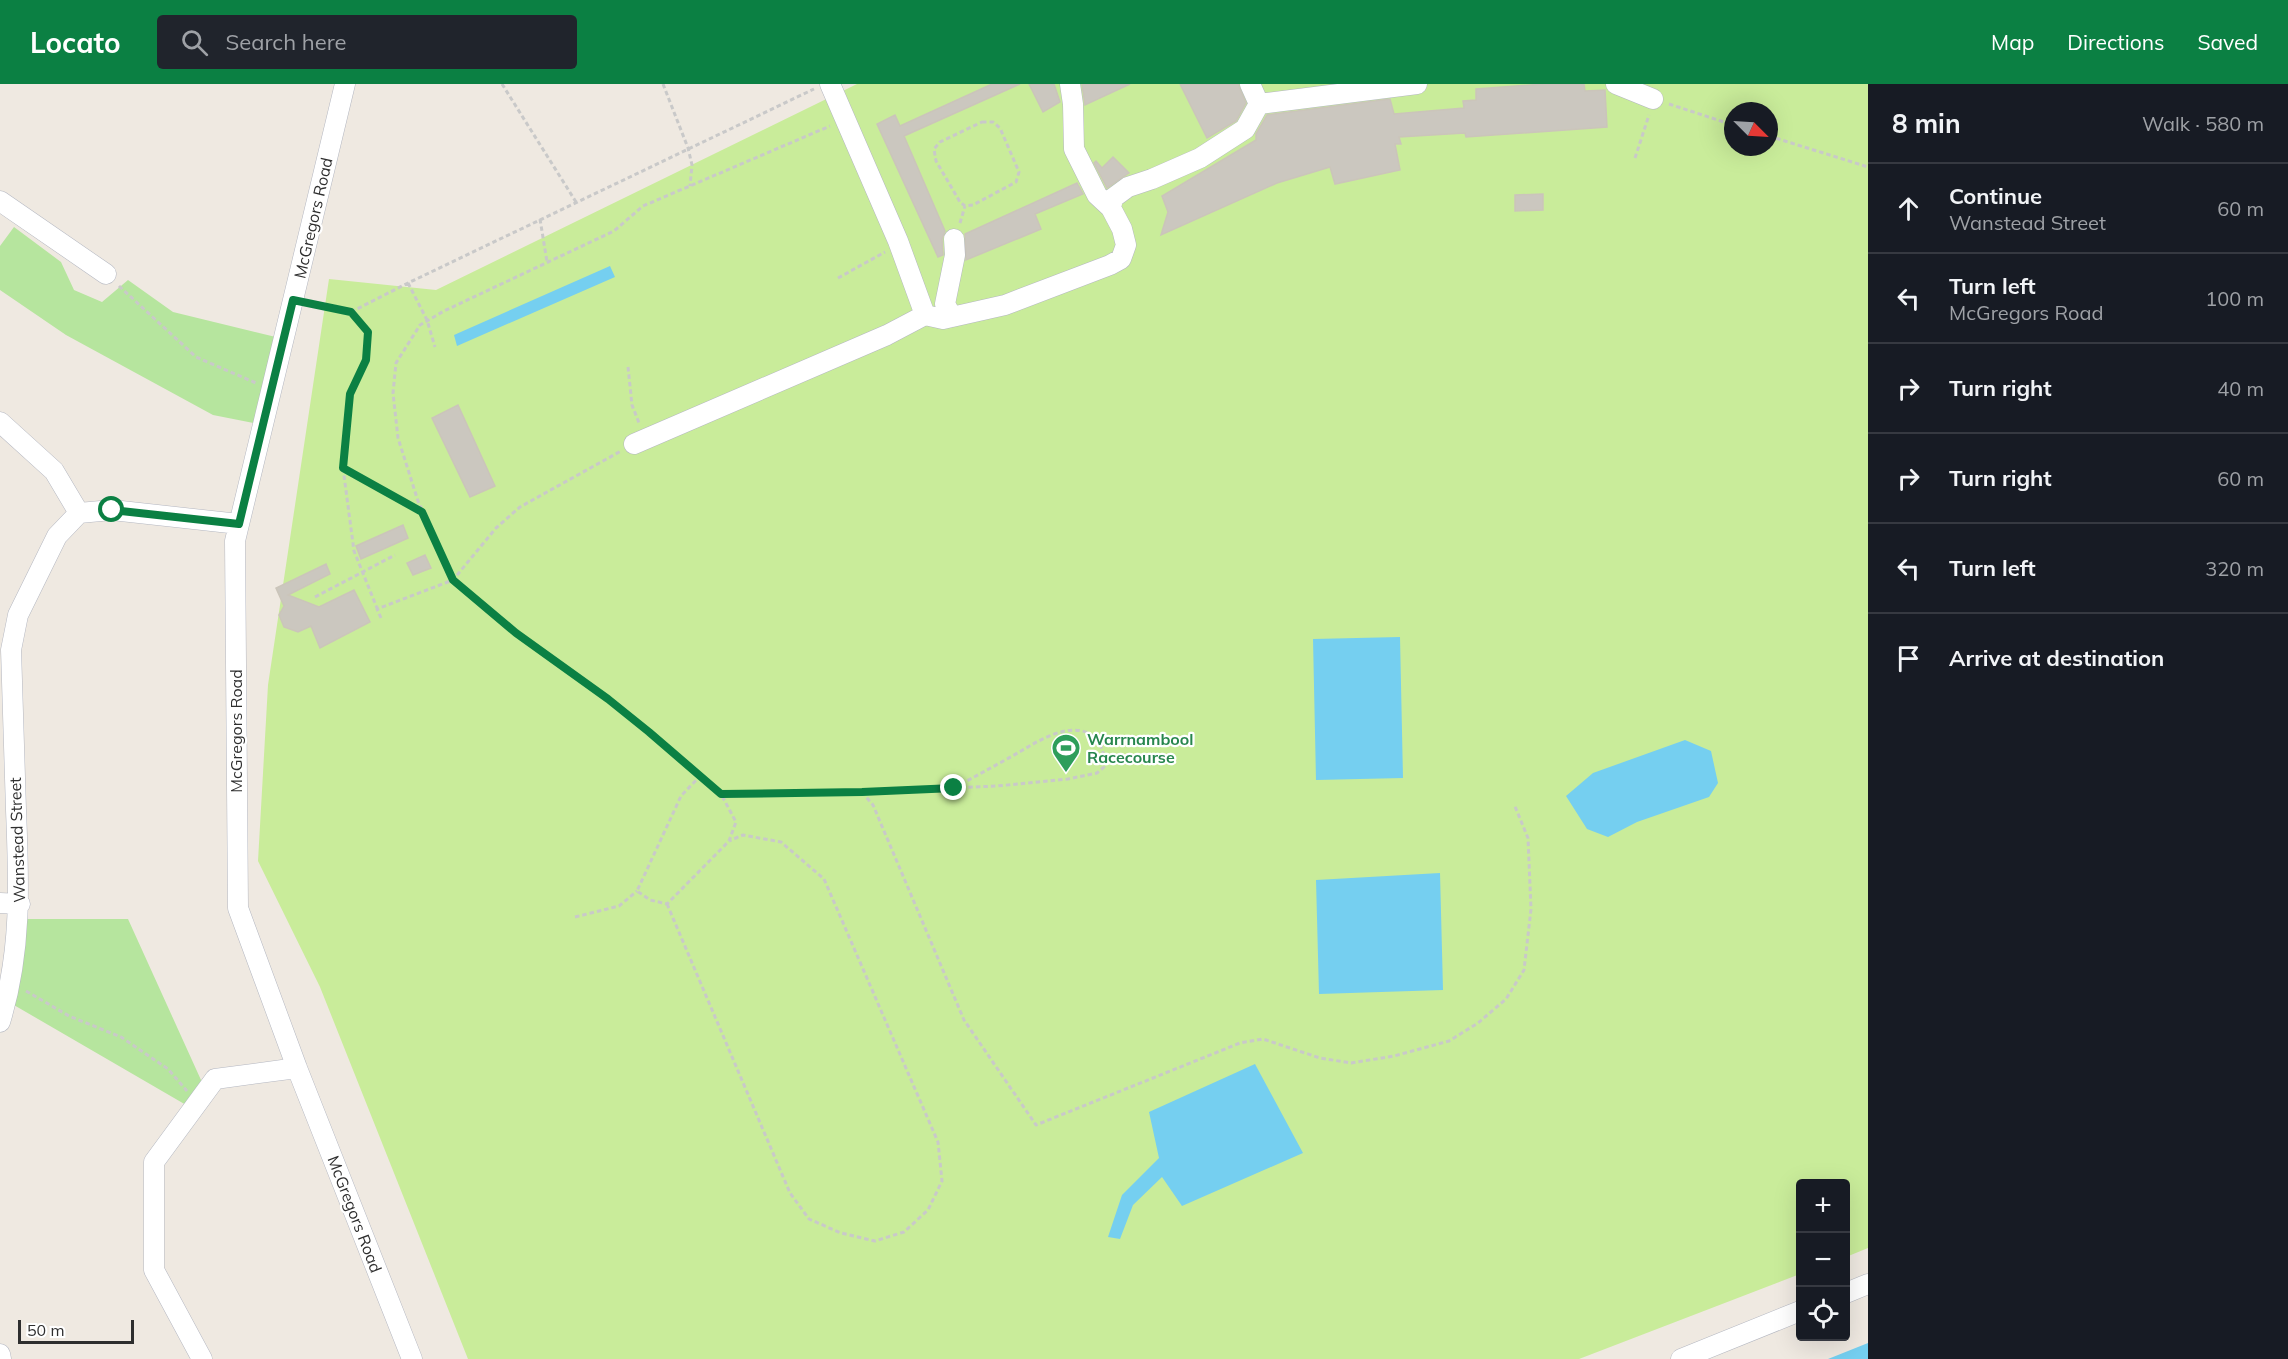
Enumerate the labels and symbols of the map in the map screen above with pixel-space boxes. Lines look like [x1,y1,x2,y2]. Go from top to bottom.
north arrow [1724,102,1778,156]
street label: McGregors Road [289,156,337,280]
route start [98,496,124,522]
street label: McGregors Road [226,669,246,793]
place label: Warrnambool Racecourse [1087,729,1193,767]
sports icon: Warrnambool Racecourse [1050,732,1082,774]
route end [940,774,966,800]
street label: Wanstead Street [5,777,29,903]
street label: McGregors Road [324,1153,386,1275]
scale bar [18,1317,134,1344]

